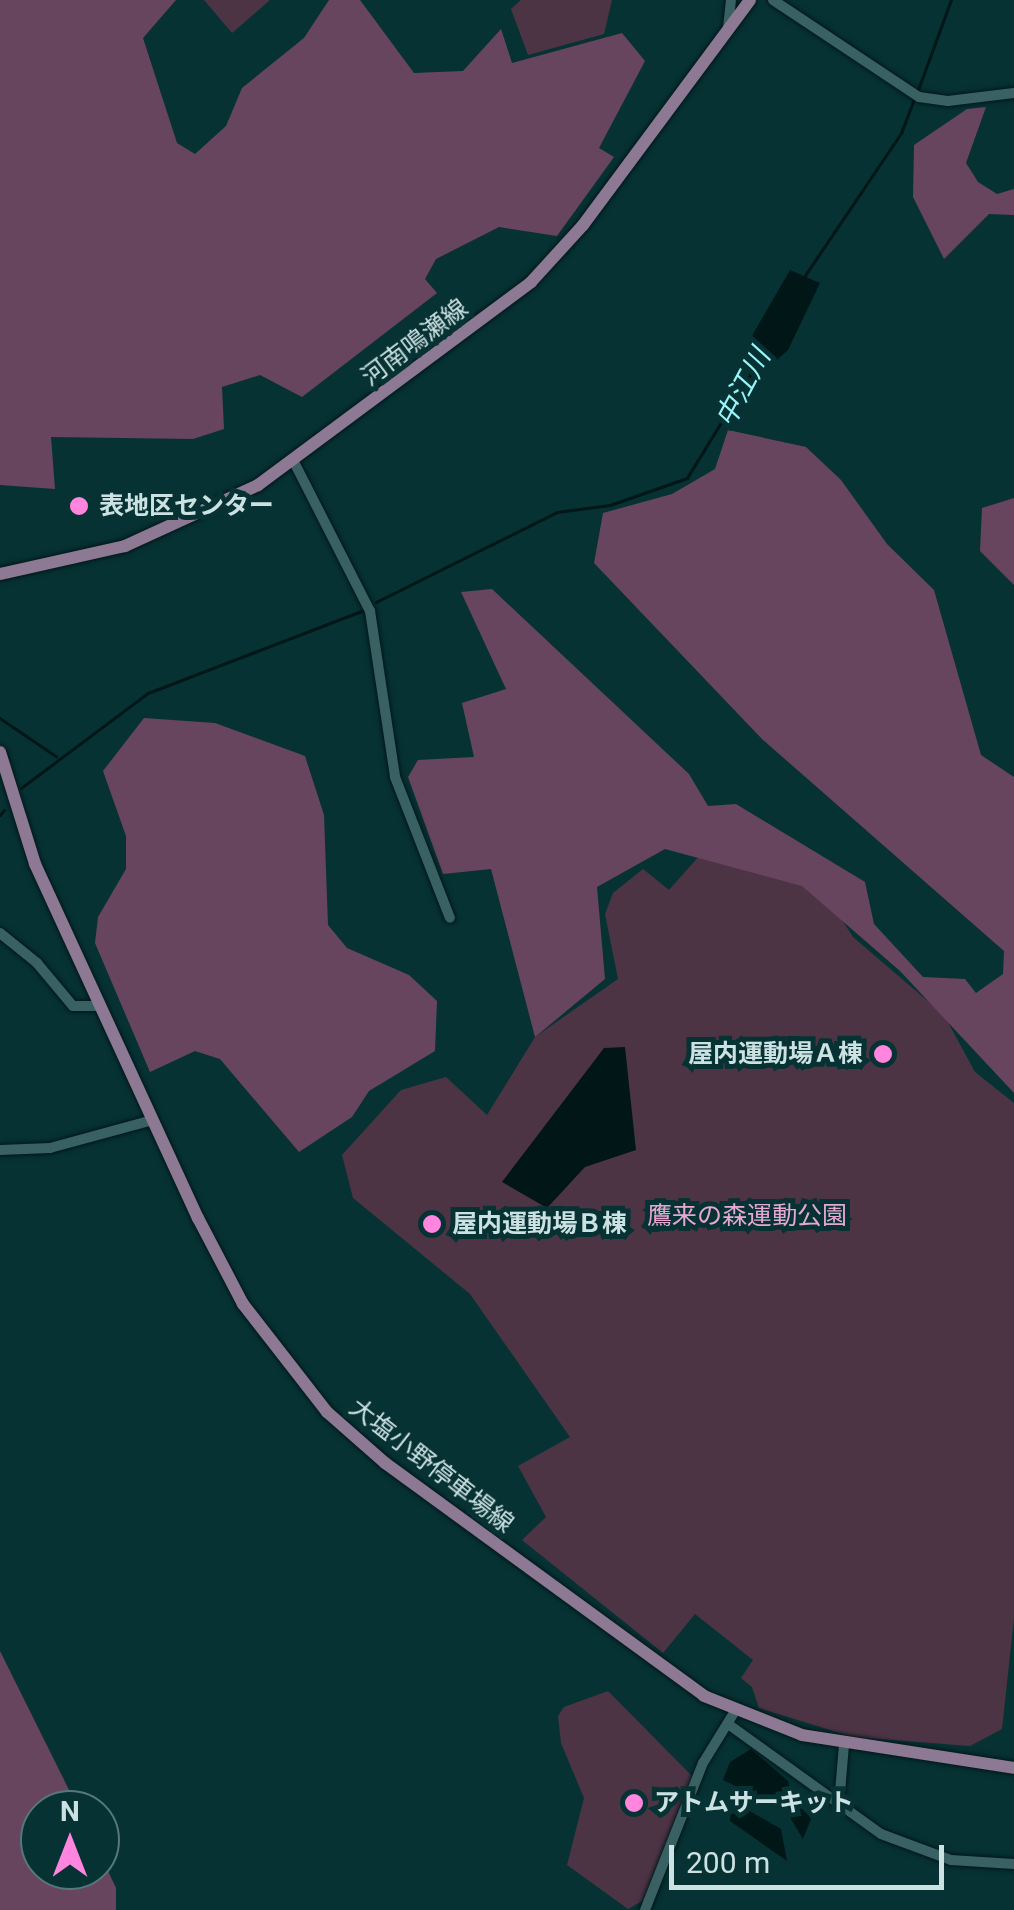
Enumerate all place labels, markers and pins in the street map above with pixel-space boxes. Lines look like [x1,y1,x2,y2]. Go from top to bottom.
place label: 表地区センター [99,491,274,521]
marker: 表地区センター [68,495,90,517]
place label: 屋内運動場Ａ棟 [688,1039,863,1069]
marker: 屋内運動場Ａ棟 [872,1043,894,1065]
place label: 屋内運動場Ｂ棟 [452,1209,627,1239]
marker: 屋内運動場Ｂ棟 [421,1213,443,1235]
place label: アトムサーキット [654,1788,854,1818]
marker: アトムサーキット [623,1792,645,1814]

